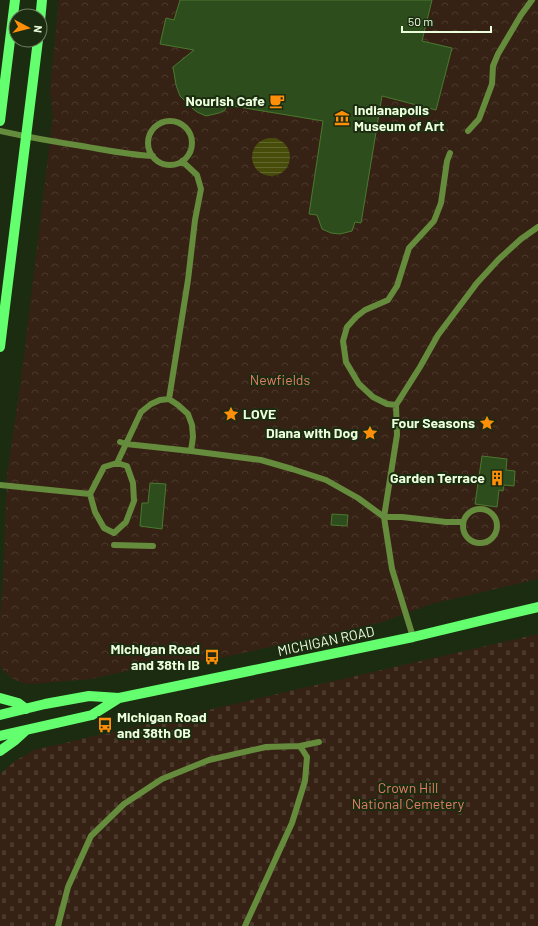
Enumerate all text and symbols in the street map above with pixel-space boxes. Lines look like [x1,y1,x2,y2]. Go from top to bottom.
north arrow [8,8,48,48]
scale bar [402,8,491,34]
text: 50 m [408,14,433,28]
text: N [32,25,45,34]
place label: Nourish Cafe [186,92,265,109]
cafe icon: Nourish Cafe [268,92,286,110]
place label: Indianapolis Museum of Art [354,101,444,134]
museum icon: Indianapolis Museum of Art [333,109,351,127]
park label: Newfields [250,371,310,388]
place icon: LOVE [222,405,240,423]
place label: LOVE [243,405,276,422]
place label: Four Seasons [392,414,475,431]
place icon: Four Seasons [478,414,496,432]
place label: Diana with Dog [266,424,358,441]
place icon: Diana with Dog [361,424,379,442]
place label: Garden Terrace [390,469,485,486]
building icon: Garden Terrace [488,469,506,487]
street label: MICHIGAN ROAD [276,622,376,659]
place label: Michigan Road and 38th IB [110,640,200,673]
bus stop icon: Michigan Road and 38th IB [203,648,221,666]
place label: Michigan Road and 38th OB [117,708,207,741]
bus stop icon: Michigan Road and 38th OB [96,716,114,734]
park label: Crown Hill National Cemetery [352,779,465,812]

